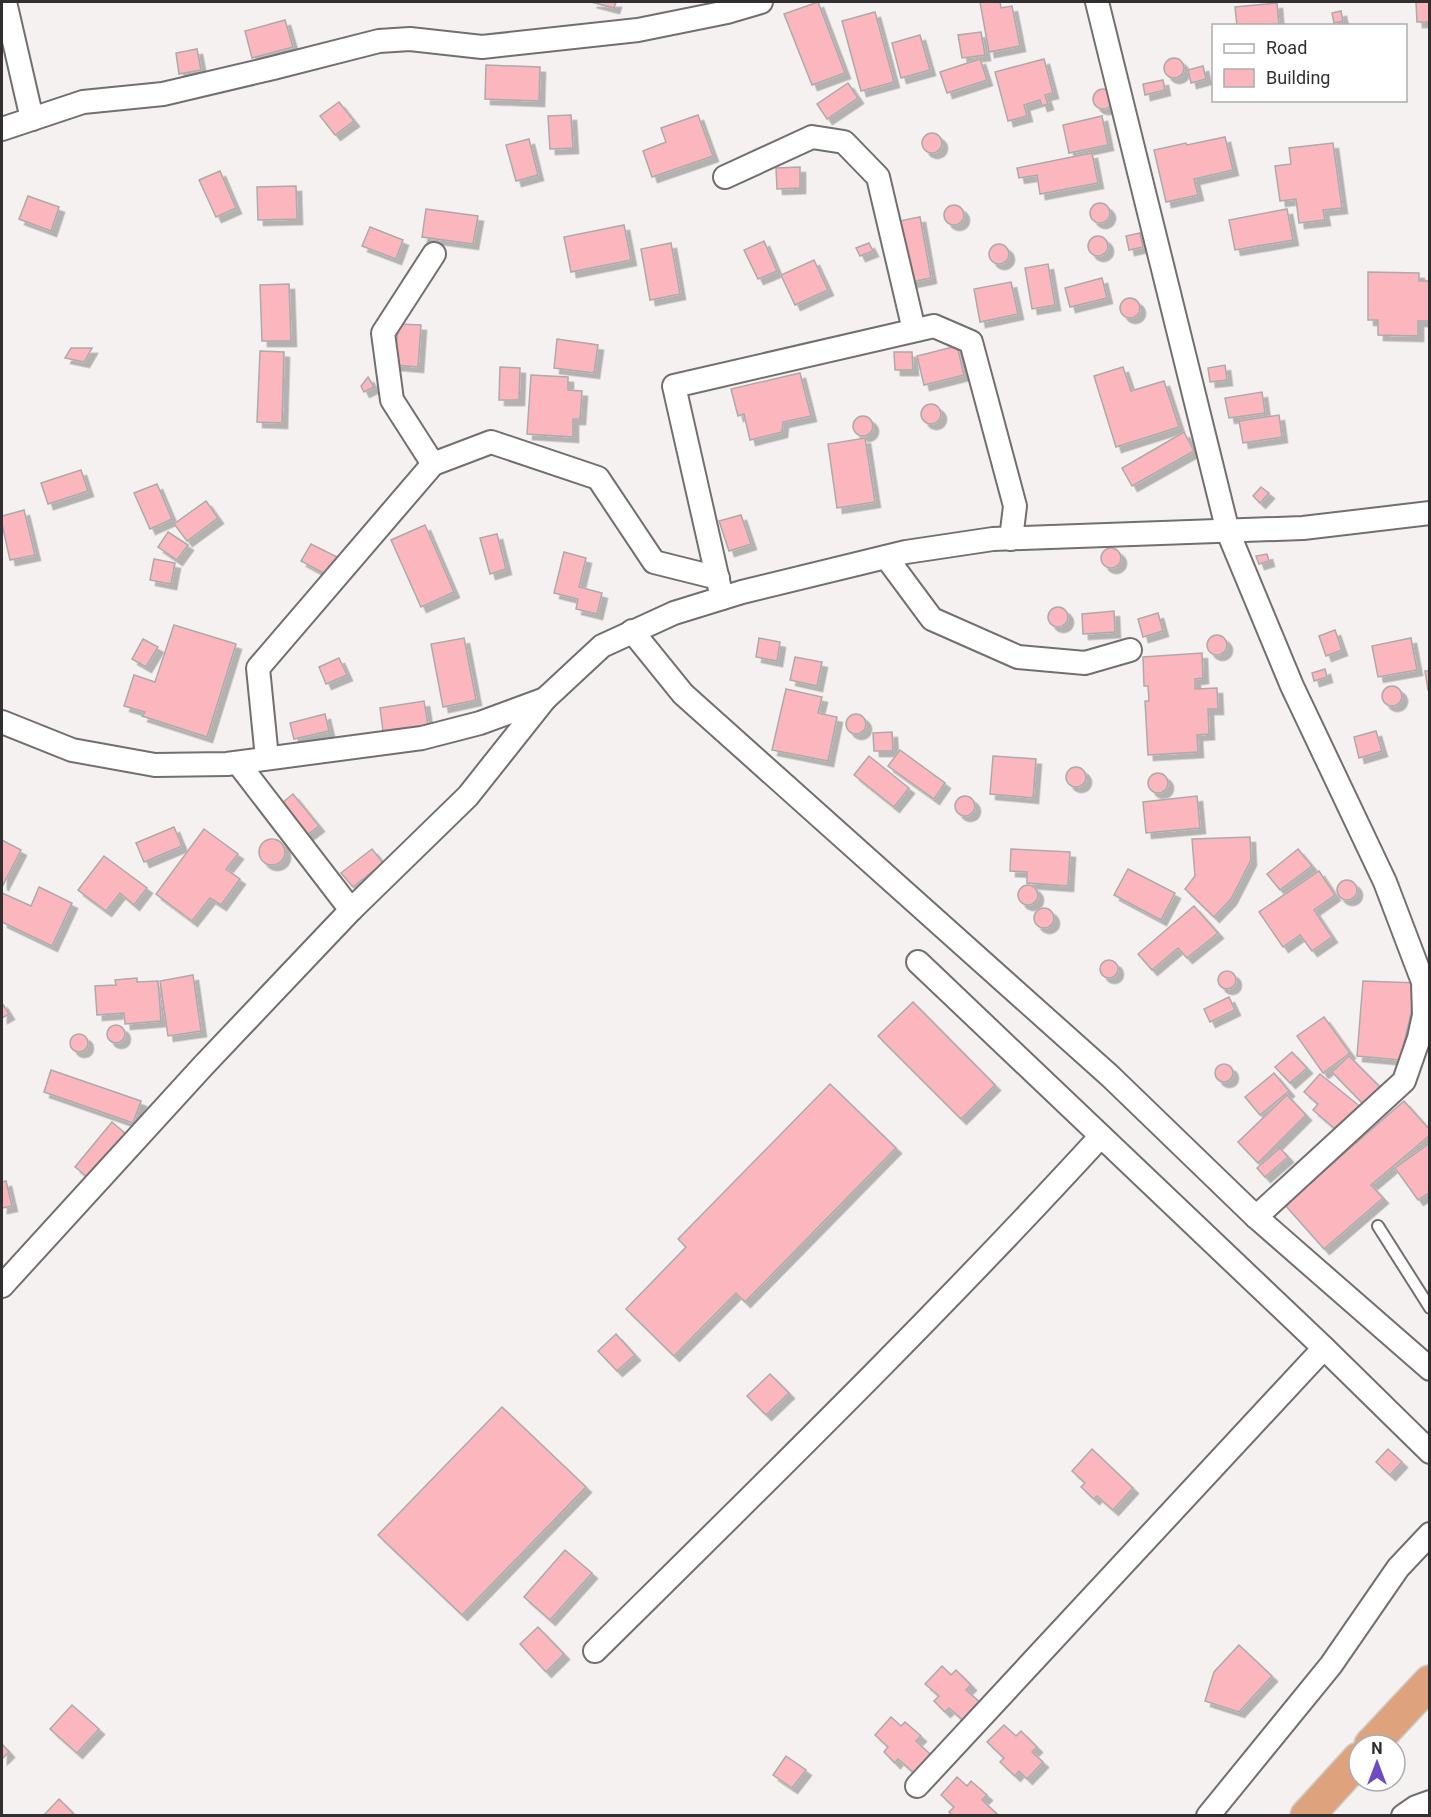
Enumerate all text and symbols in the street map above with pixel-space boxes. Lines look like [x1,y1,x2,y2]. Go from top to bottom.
legend [1212,24,1407,102]
text: Road [1266,37,1307,58]
text: Building [1266,67,1330,88]
north arrow [1347,1733,1407,1793]
text: N [1371,1739,1383,1758]

